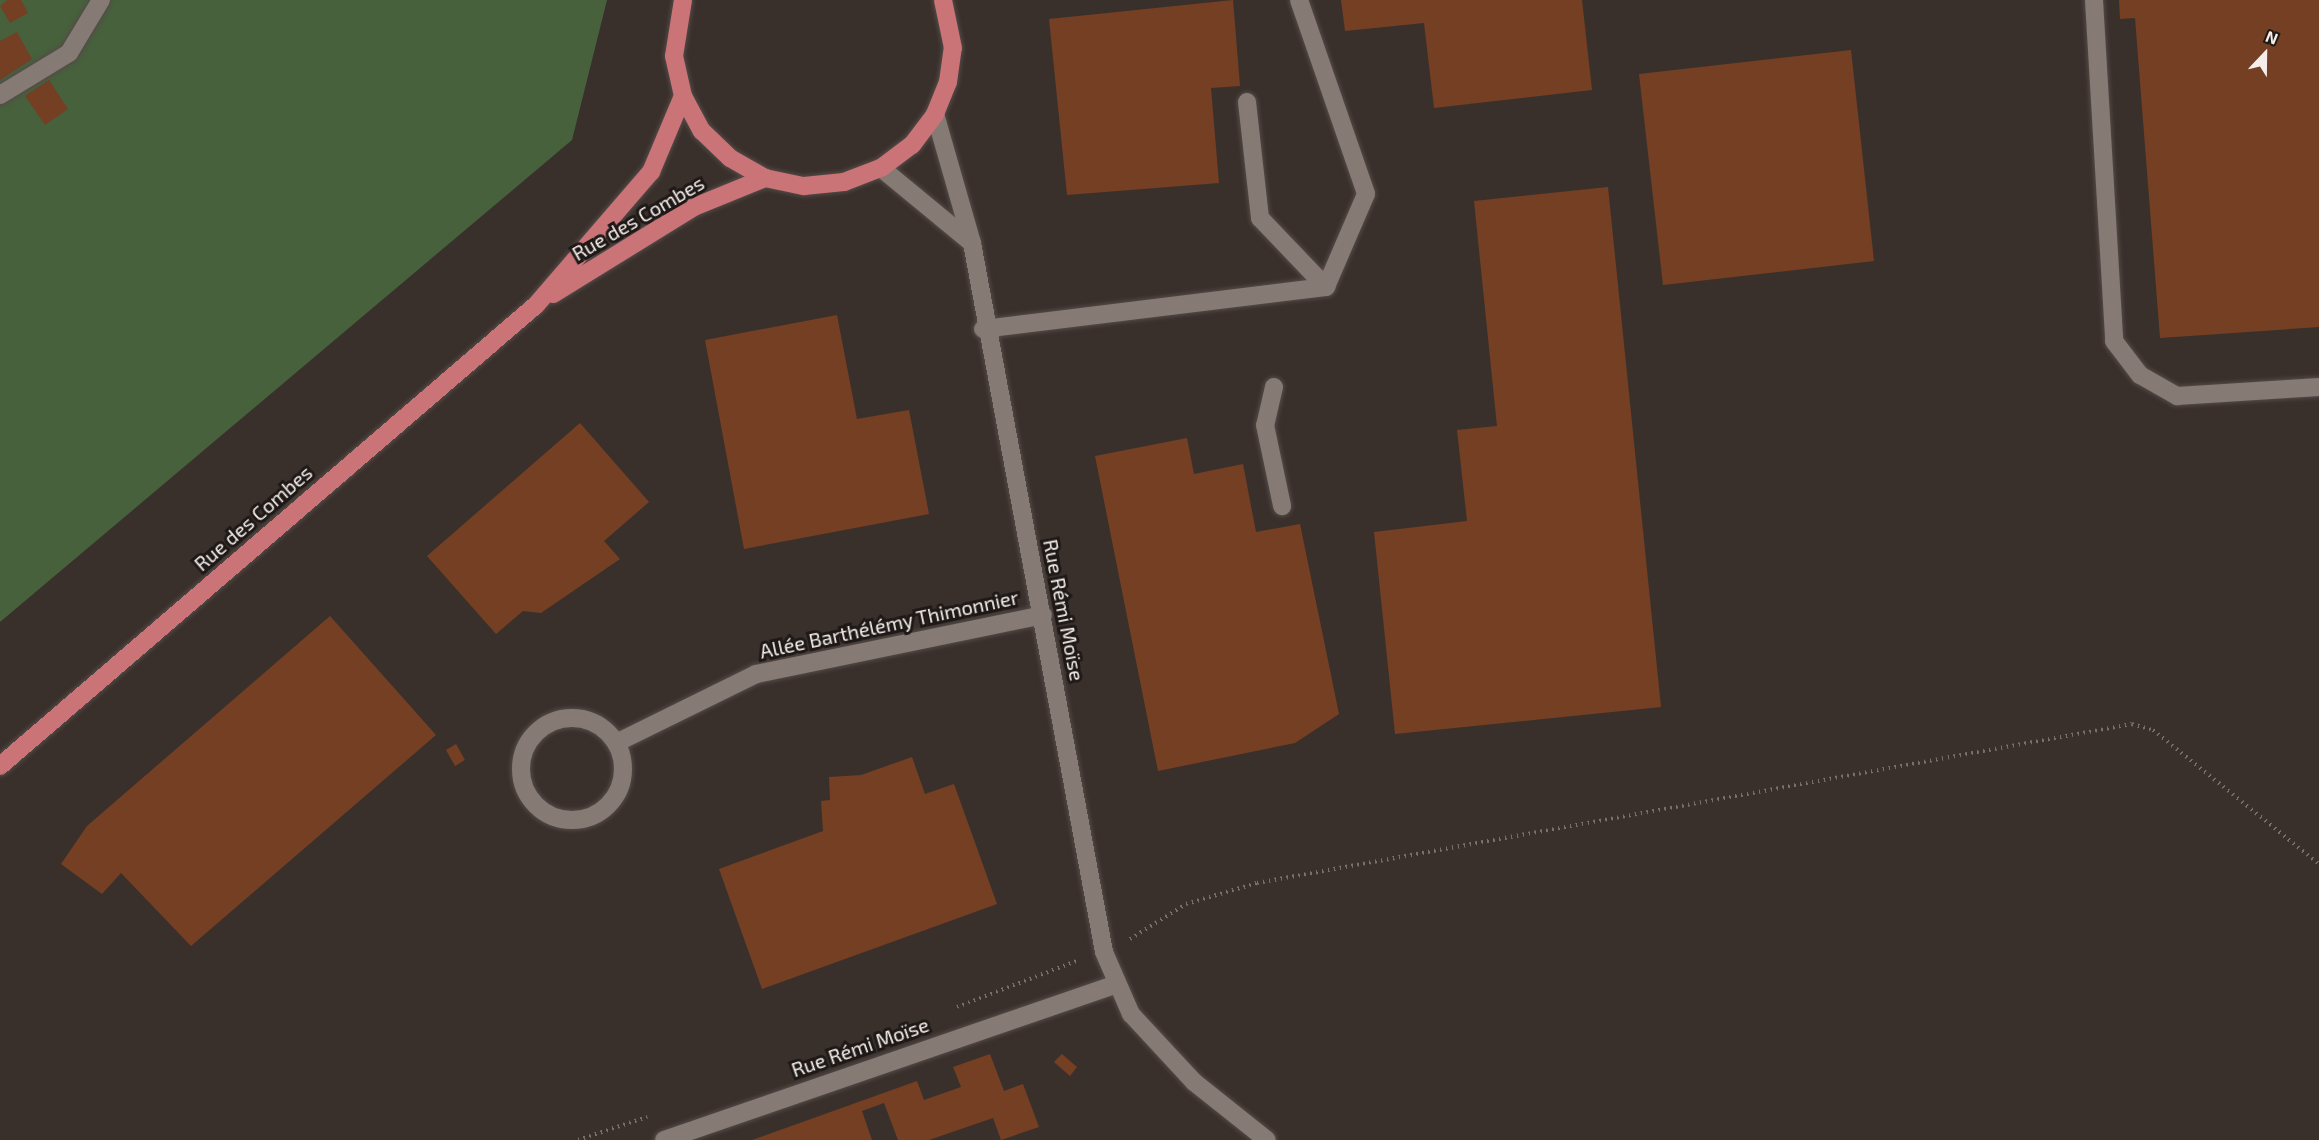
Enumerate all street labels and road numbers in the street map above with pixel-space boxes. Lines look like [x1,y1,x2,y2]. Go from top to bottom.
street label: Rue des Combes [568,171,708,265]
street label: Rue des Combes [189,460,317,576]
street label: Rue Rémi Moïse [1039,537,1089,683]
street label: Allée Barthélémy Thimonnier [757,585,1021,663]
street label: Rue Rémi Moïse [788,1012,932,1082]

